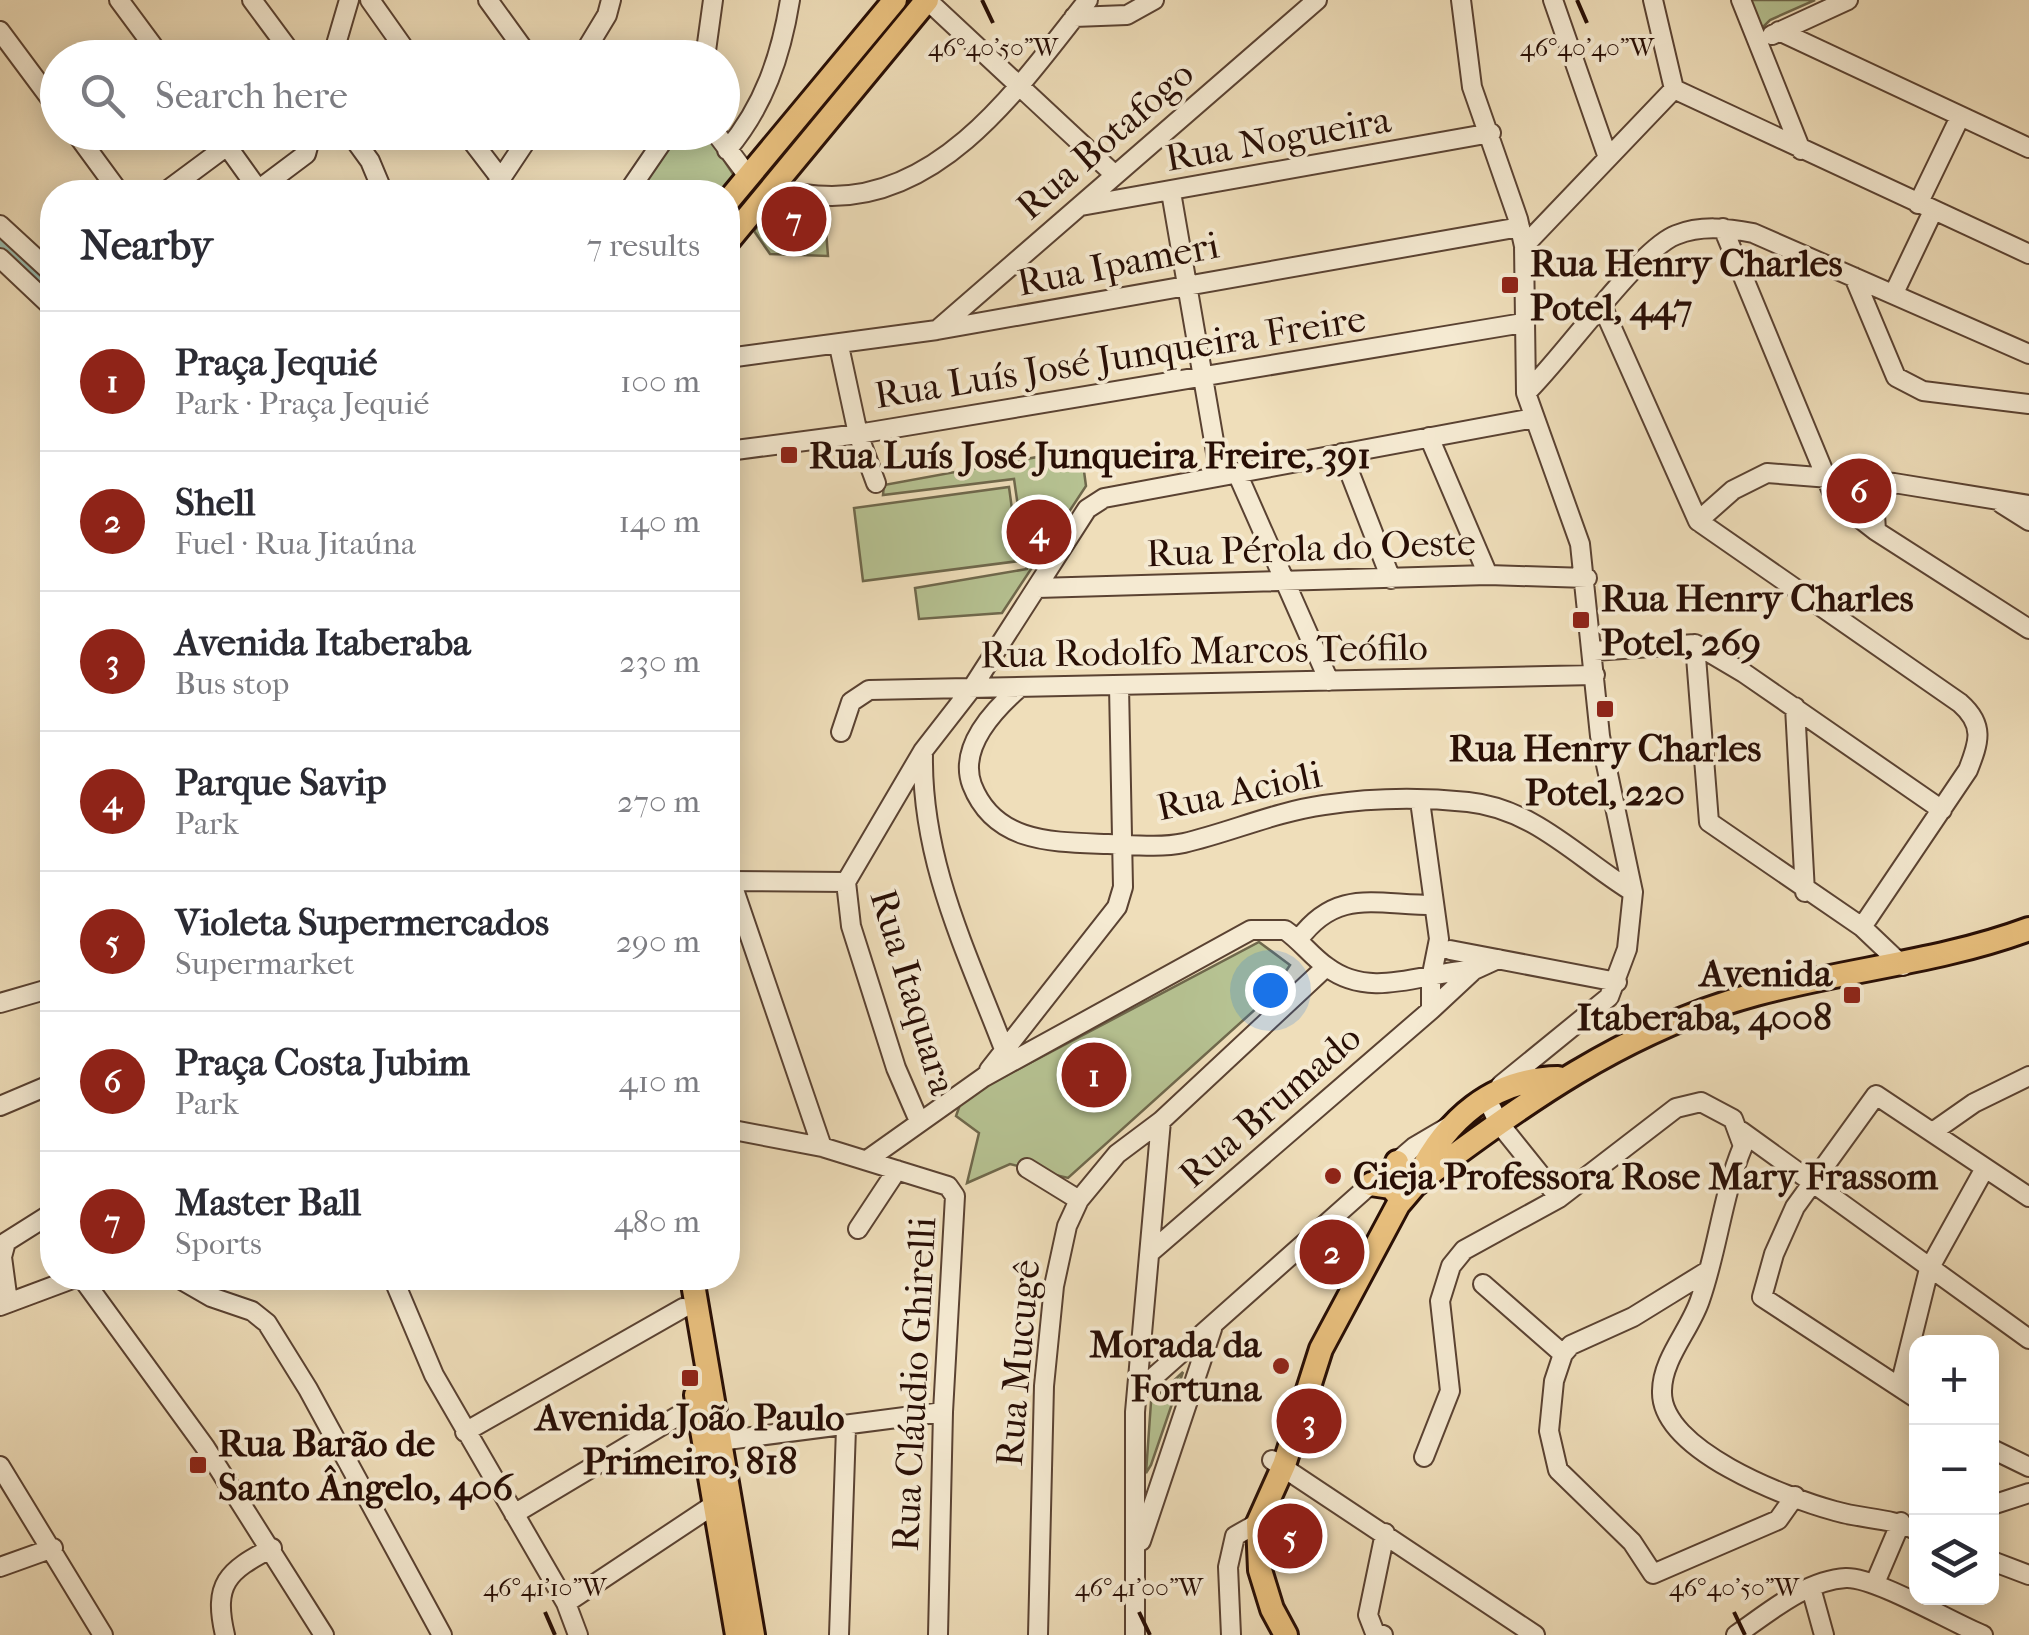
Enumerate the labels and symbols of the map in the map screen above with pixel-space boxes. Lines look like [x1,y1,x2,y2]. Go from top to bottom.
text: 46°40'50"W [928,33,1060,62]
text: 46°40'40"W [1520,33,1656,62]
street label: Rua Botafogo [1007,51,1203,229]
street label: Rua Nogueira [1162,97,1394,181]
pin: 7 [762,182,826,256]
street label: Rua Ipameri [1013,222,1223,306]
place label: Rua Henry Charles Potel, 447 [1530,241,1843,331]
marker: Rua Henry Charles Potel, 447 [1499,274,1521,296]
street label: Rua Luís José Junqueira Freire [871,296,1369,418]
place label: Rua Luís José Junqueira Freire, 391 [809,433,1371,478]
marker: Rua Luís José Junqueira Freire, 391 [778,444,800,466]
pin: 6 [1826,454,1892,528]
pin: 4 [1006,494,1072,570]
street label: Rua Pérola do Oeste [1146,520,1476,576]
place label: Rua Henry Charles Potel, 269 [1601,576,1914,665]
marker: Rua Henry Charles Potel, 269 [1570,609,1592,631]
street label: Rua Rodolfo Marcos Teófilo [980,625,1428,677]
marker: Rua Henry Charles Potel, 220 [1594,698,1616,720]
place label: Rua Henry Charles Potel, 220 [1449,726,1761,815]
street label: Rua Acioli [1153,752,1325,830]
street label: Rua Itaquara [860,884,966,1100]
place label: Avenida Itaberaba, 4008 [1577,951,1833,1041]
your location [1245,965,1296,1016]
marker: Avenida Itaberaba, 4008 [1841,984,1863,1006]
street label: Rua Brumado [1170,1015,1370,1197]
pin: 1 [1062,1038,1126,1112]
place label: Cieja Professora Rose Mary Frassom [1353,1154,1938,1199]
marker: Cieja Professora Rose Mary Frassom [1322,1165,1344,1187]
pin: 2 [1300,1214,1364,1290]
street label: Rua Cláudio Ghirelli [883,1216,945,1552]
street label: Rua Mucugê [987,1258,1049,1468]
place label: Morada da Fortuna [1089,1322,1262,1411]
marker: Morada da Fortuna [1270,1355,1292,1377]
marker: Avenida João Paulo Primeiro, 818 [679,1367,701,1389]
pin: 3 [1276,1384,1342,1458]
place label: Avenida João Paulo Primeiro, 818 [533,1395,845,1484]
place label: Rua Barão de Santo Ângelo, 406 [218,1421,515,1511]
marker: Rua Barão de Santo Ângelo, 406 [187,1454,209,1476]
pin: 5 [1258,1498,1322,1574]
text: 46°41'10"W [483,1573,608,1602]
text: 46°41'00"W [1075,1573,1205,1602]
text: 46°40'50"W [1669,1573,1801,1602]

